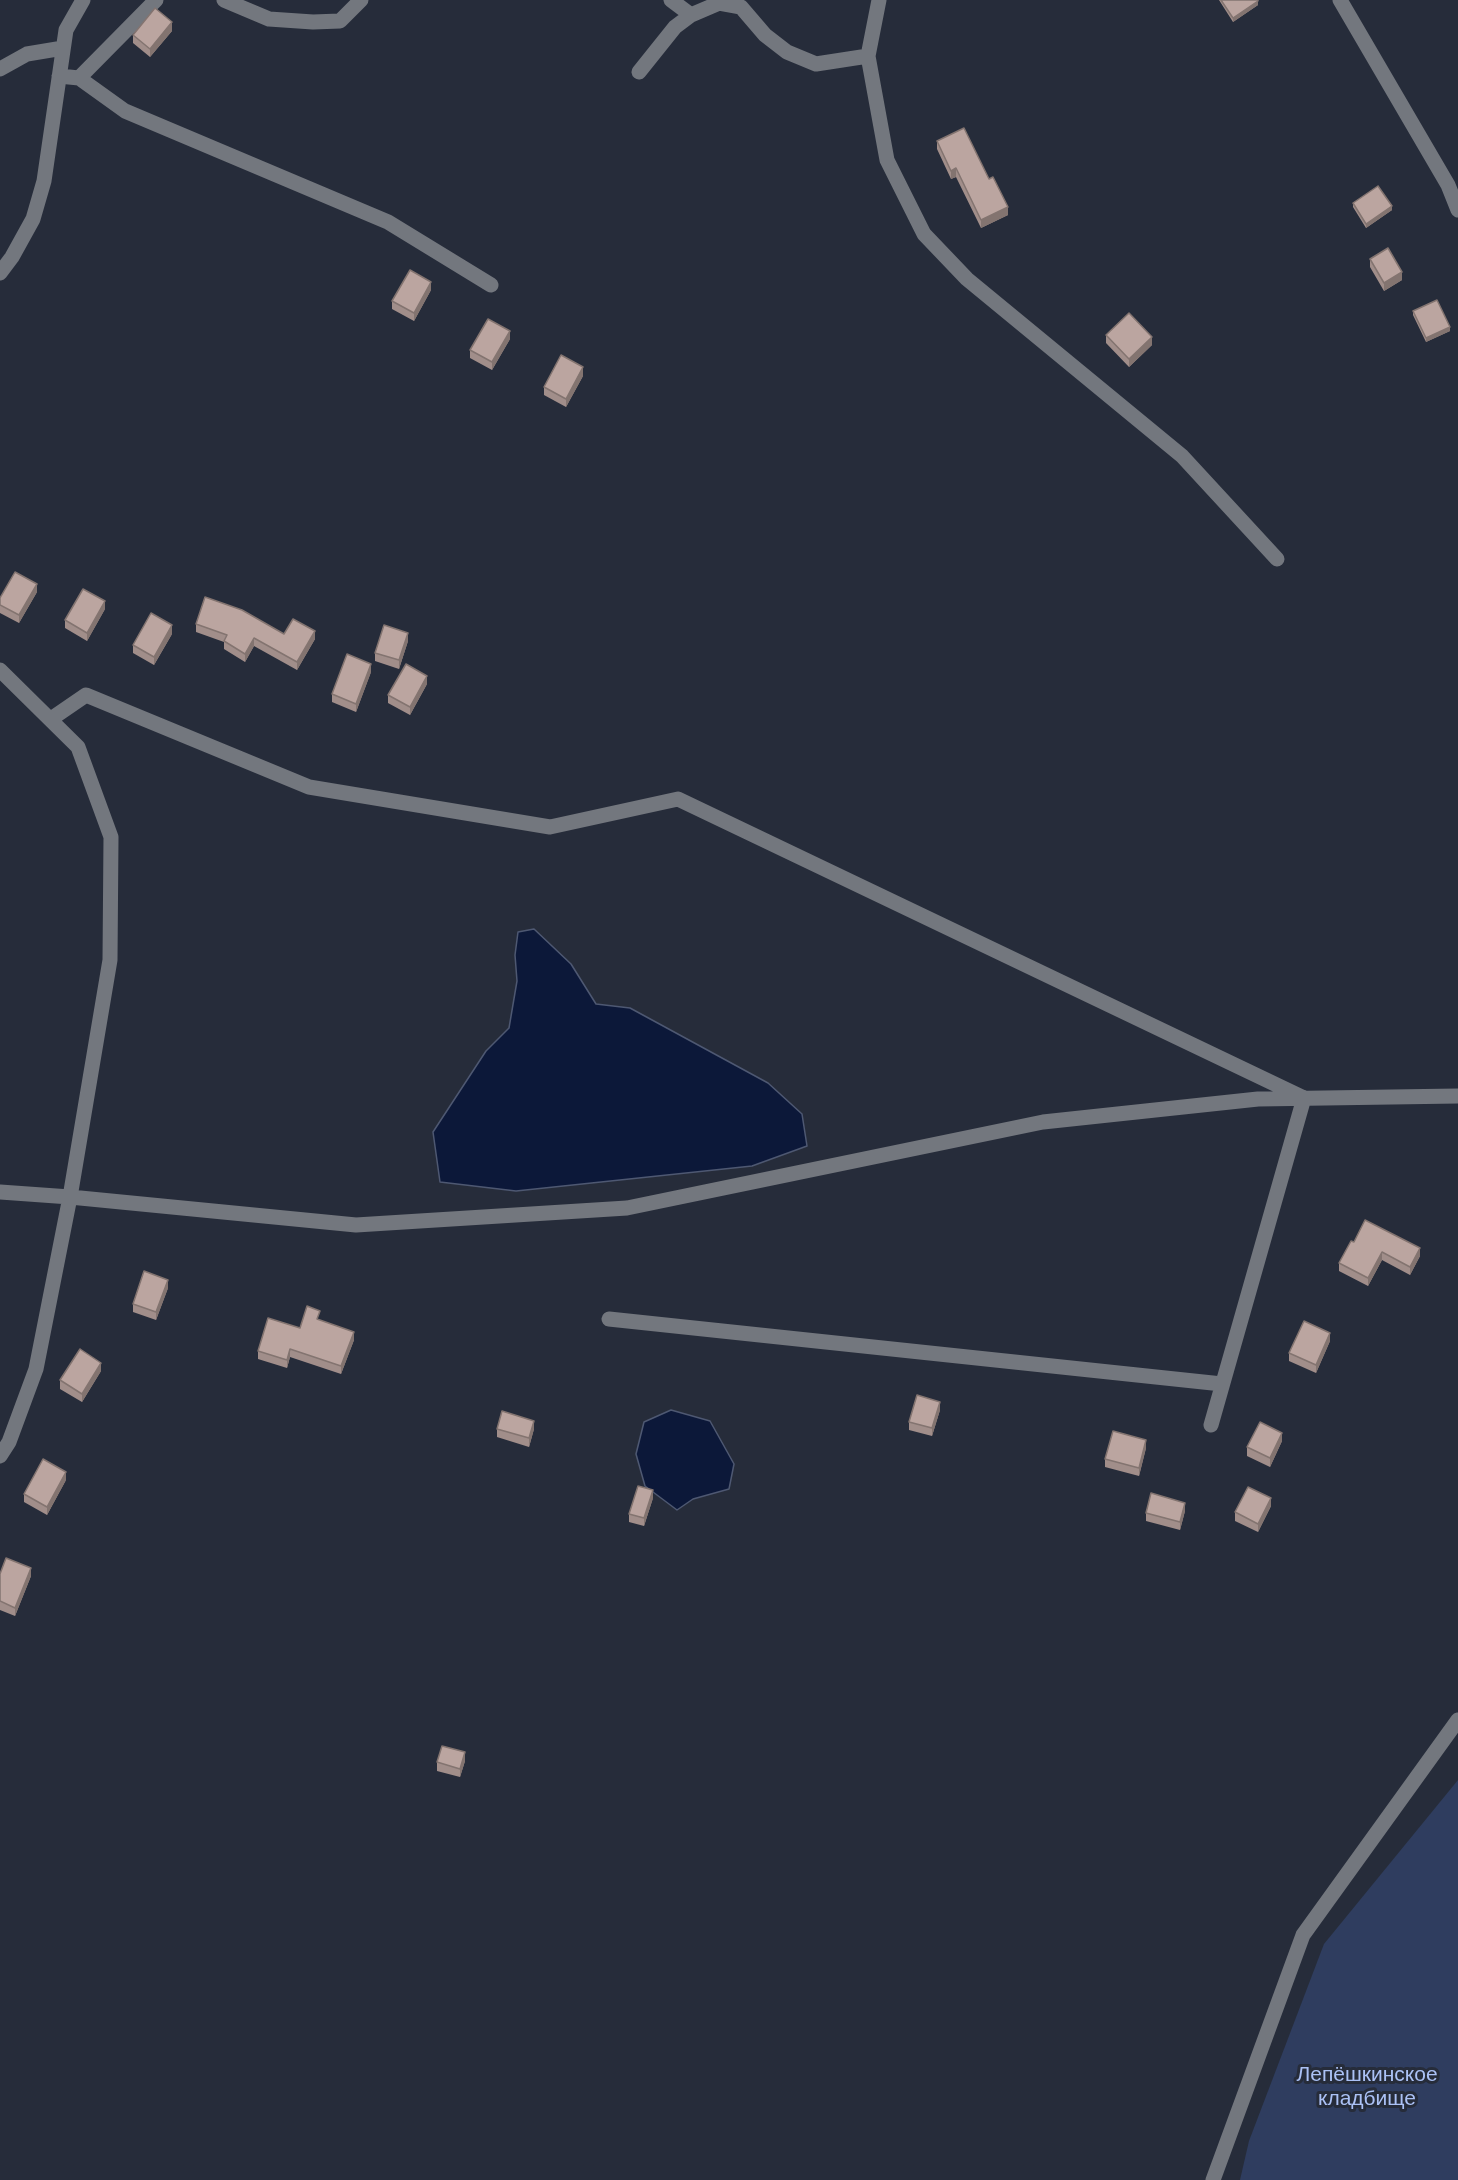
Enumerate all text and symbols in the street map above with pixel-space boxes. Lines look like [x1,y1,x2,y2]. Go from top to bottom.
park label: Лепёшкинское кладбище [1296,2062,1438,2112]

